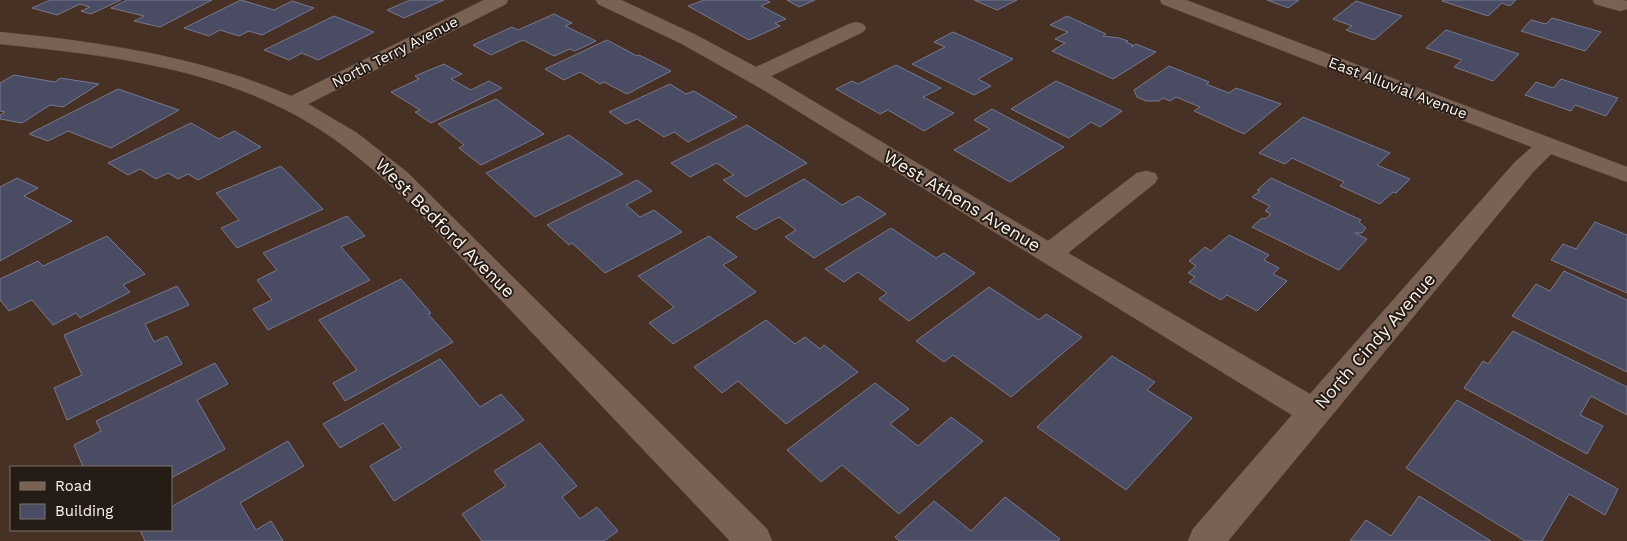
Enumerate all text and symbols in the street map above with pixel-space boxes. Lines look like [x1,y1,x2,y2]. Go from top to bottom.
street label: North Terry Avenue [329,12,461,92]
street label: East Alluvial Avenue [1326,53,1470,123]
street label: West Athens Avenue [880,145,1045,256]
street label: West Bedford Avenue [371,153,520,302]
street label: North Cindy Avenue [1310,269,1439,413]
legend [10,466,172,531]
text: Road [55,477,92,495]
text: Building [55,502,113,520]

